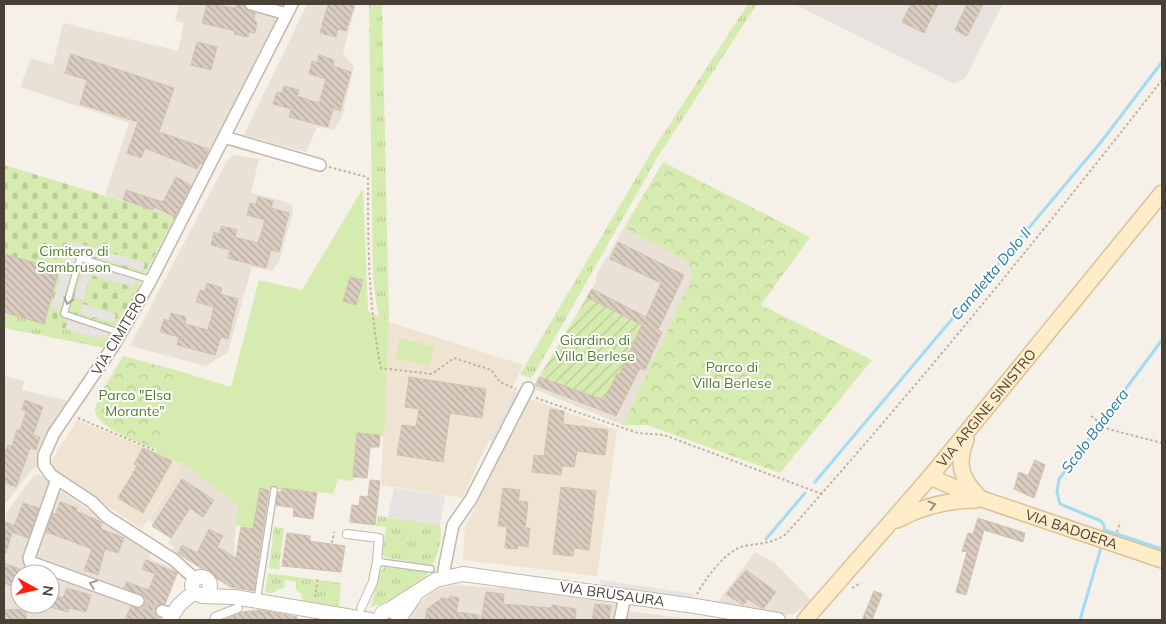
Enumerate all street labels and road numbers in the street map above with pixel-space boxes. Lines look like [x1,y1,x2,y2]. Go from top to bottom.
street label: VIA CIMITERO [87,289,151,379]
street label: VIA ARGINE SINISTRO [933,345,1040,471]
street label: VIA BADOERA [1023,505,1121,554]
street label: VIA BRUSAURA [558,578,666,610]

